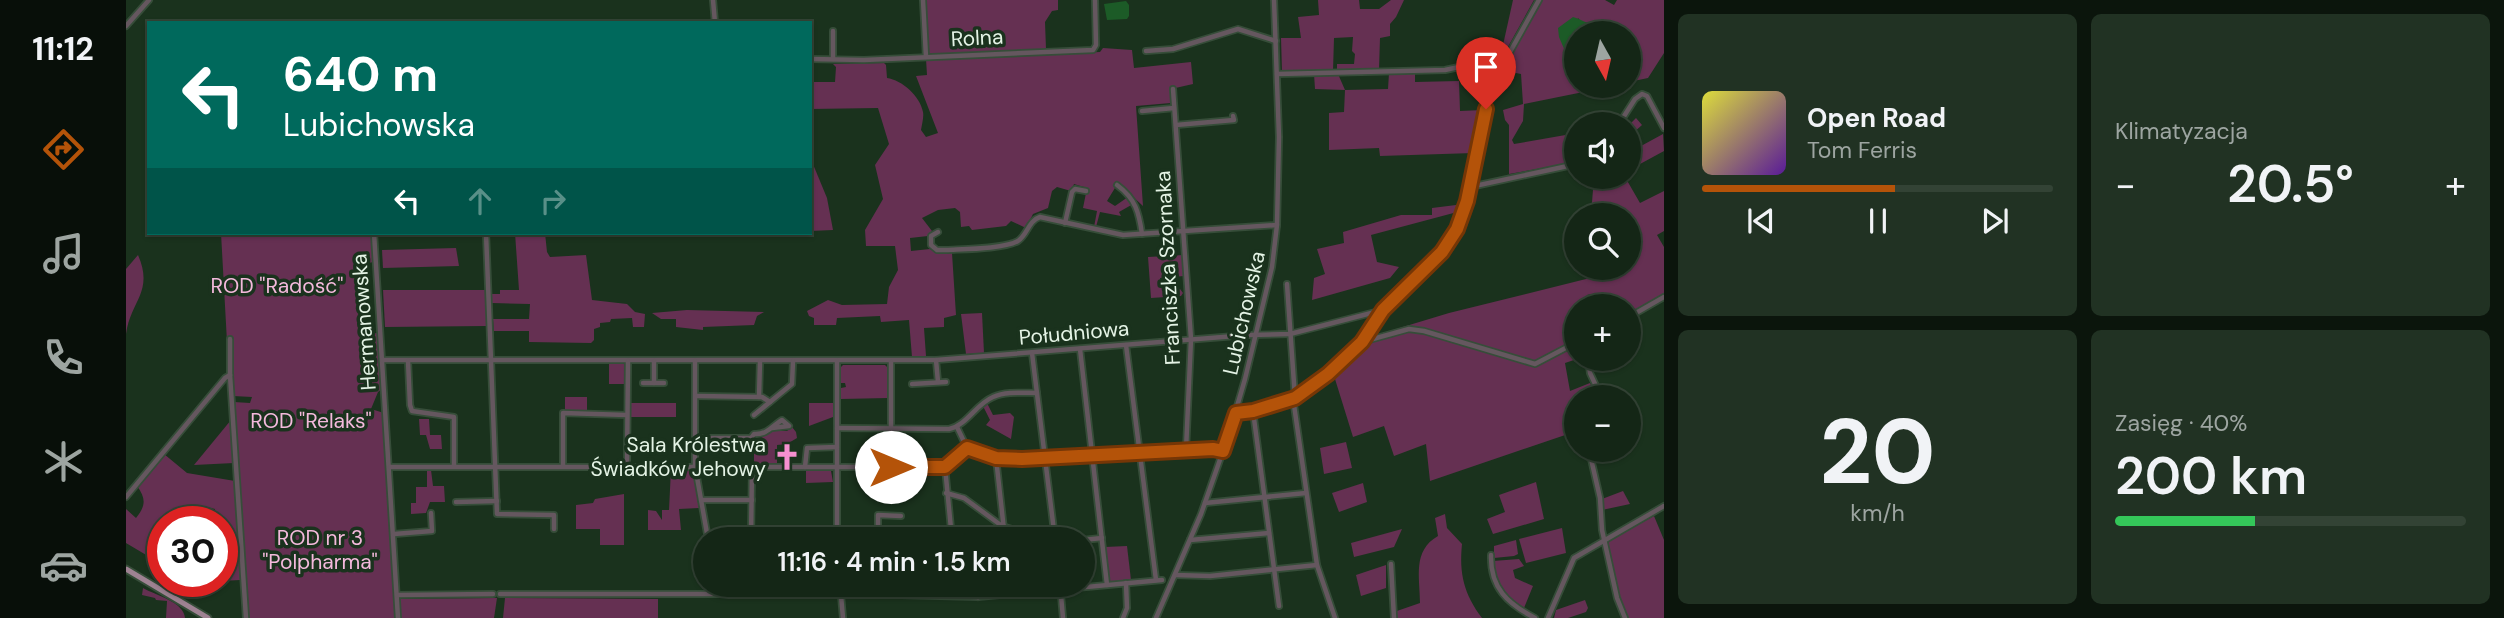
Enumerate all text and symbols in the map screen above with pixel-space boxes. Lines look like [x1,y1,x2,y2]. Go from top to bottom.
north arrow [1564,21,1642,98]
map controls [1564,21,1641,462]
street label: Rolna [950,23,1004,53]
text: 11:12 [32,28,94,70]
pin [1456,37,1516,109]
text: 640 m [283,42,438,106]
icon: arrive [1467,48,1505,86]
icon: left [168,49,259,140]
text: Open Road [1807,101,1946,135]
text: Lubichowska [283,104,475,146]
button: sound [1564,112,1641,189]
text: Klimatyzacja [2115,116,2248,146]
icon: directions [39,125,88,174]
text: Tom Ferris [1807,135,1917,165]
text: 20.5° [2227,150,2354,218]
text: − [2115,160,2136,210]
text: + [2445,160,2466,210]
street label: Franciszka Szornaka [1149,170,1187,366]
icon: left [388,182,426,220]
icon: ahead [461,182,499,220]
icon: right [534,182,572,220]
icon: previous [1742,202,1780,240]
icon: pause [1859,202,1897,240]
icon: next [1976,202,2014,240]
button: search [1564,203,1641,280]
icon: music [39,229,88,278]
street label: Lubichowska [1216,249,1272,377]
street label: Hermanowska [345,253,383,391]
park label: ROD "Radość" [211,272,343,300]
button: + [1564,294,1641,371]
street label: Południowa [1018,314,1130,352]
icon: phone [39,333,88,382]
button: − [1564,385,1641,462]
text: 20 [1819,393,1936,511]
park label: ROD "Relaks" [250,407,372,435]
text: Zasięg · 40% [2115,408,2247,438]
position arrow [854,430,928,504]
place label: Sala Królestwa Świadków Jehowy [590,431,766,483]
icon: climate [39,437,88,486]
church icon: Sala Królestwa Świadków Jehowy [772,442,802,472]
text: 200 km [2115,442,2307,510]
text: km/h [1850,498,1905,528]
speed limit sign: 30 [147,506,238,597]
park label: ROD nr 3 "Polpharma" [262,524,378,576]
icon: car [39,541,88,590]
text: 11:16 · 4 min · 1.5 km [777,545,1011,579]

